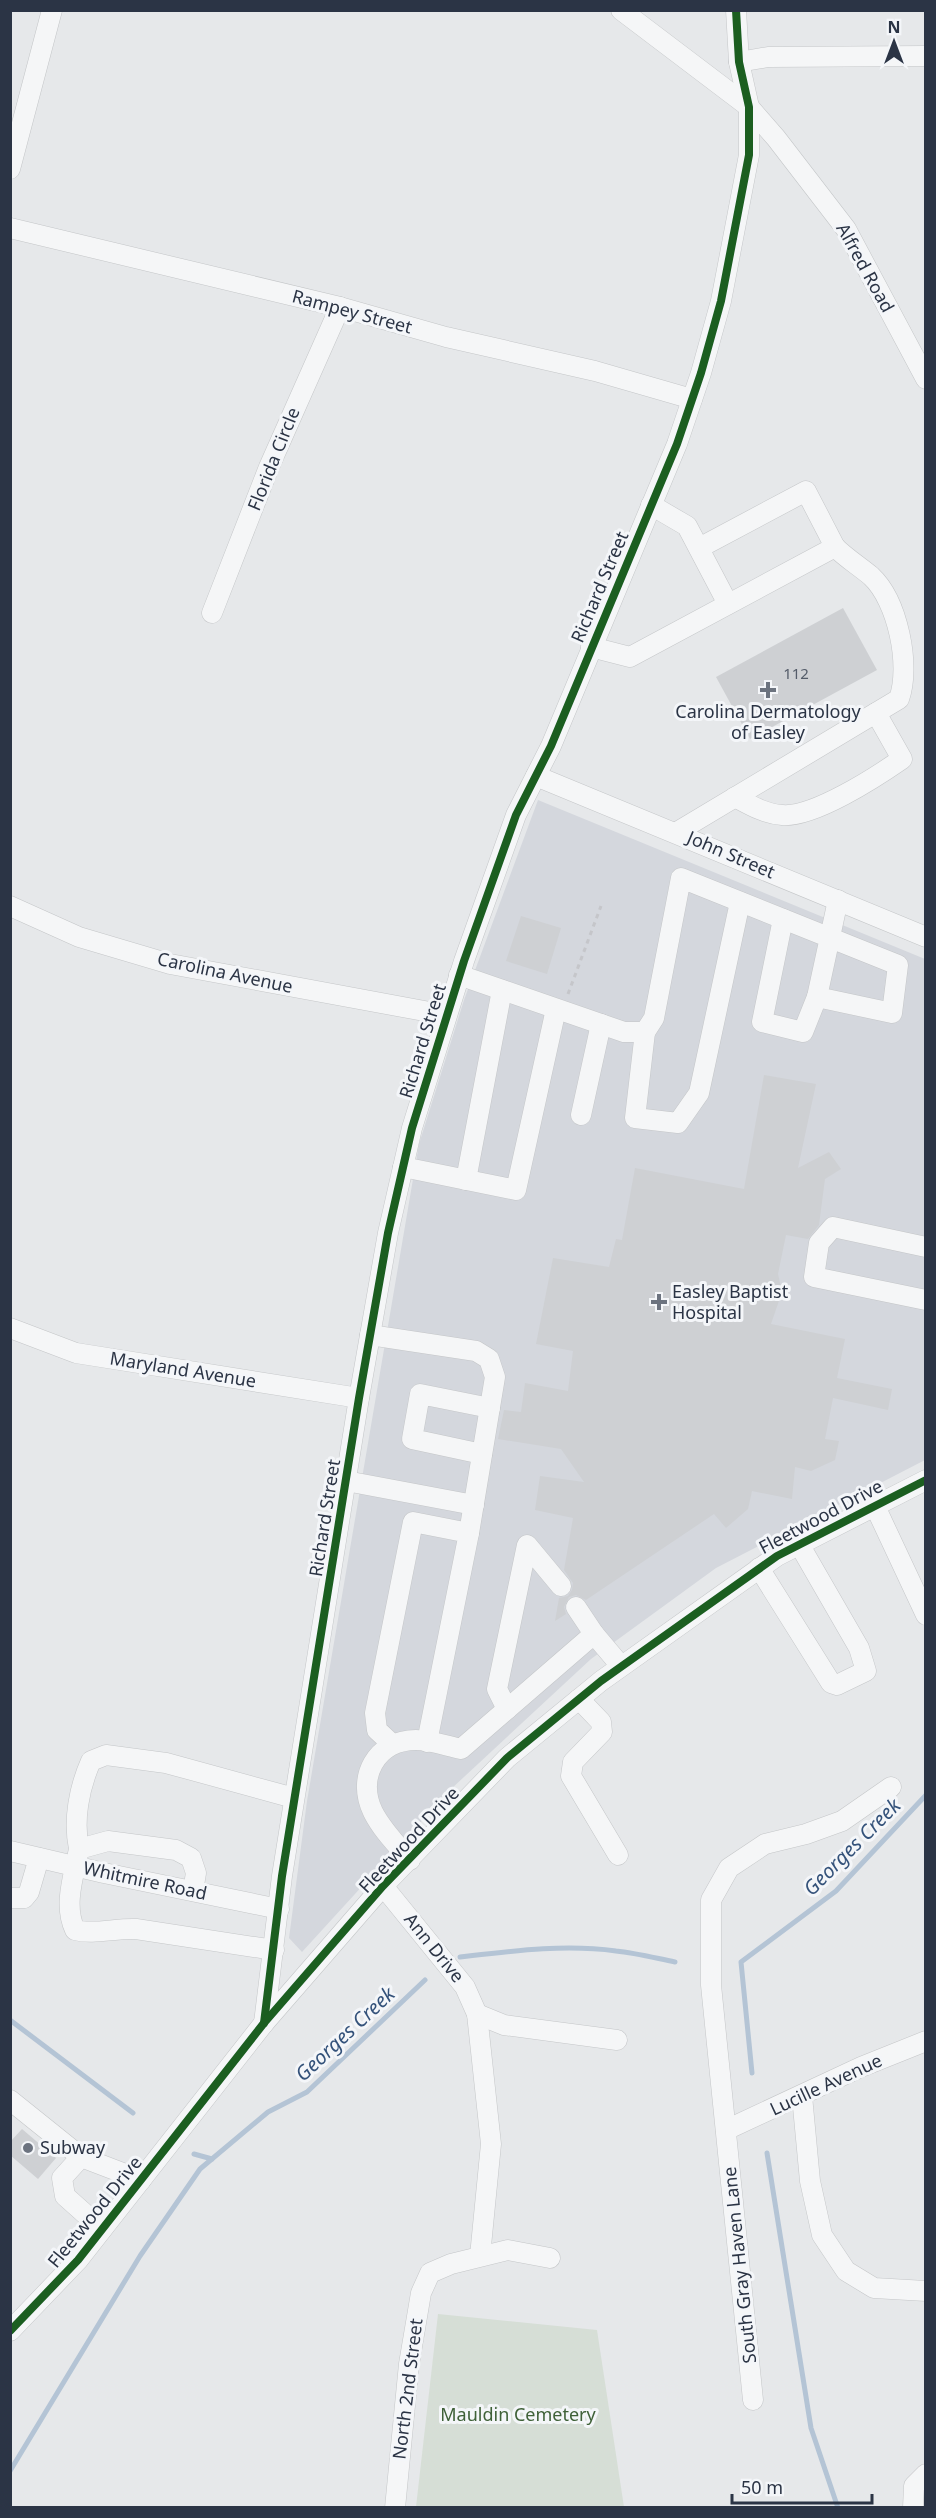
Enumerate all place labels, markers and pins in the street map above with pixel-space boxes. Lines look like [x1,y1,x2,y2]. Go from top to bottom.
marker: Carolina Dermatology of Easley [759,681,777,699]
place label: Carolina Dermatology of Easley [675,699,862,744]
place label: Easley Baptist Hospital [672,1279,789,1324]
marker: Easley Baptist Hospital [650,1293,668,1311]
place label: Subway [40,2135,106,2159]
marker: Subway [21,2141,35,2155]

